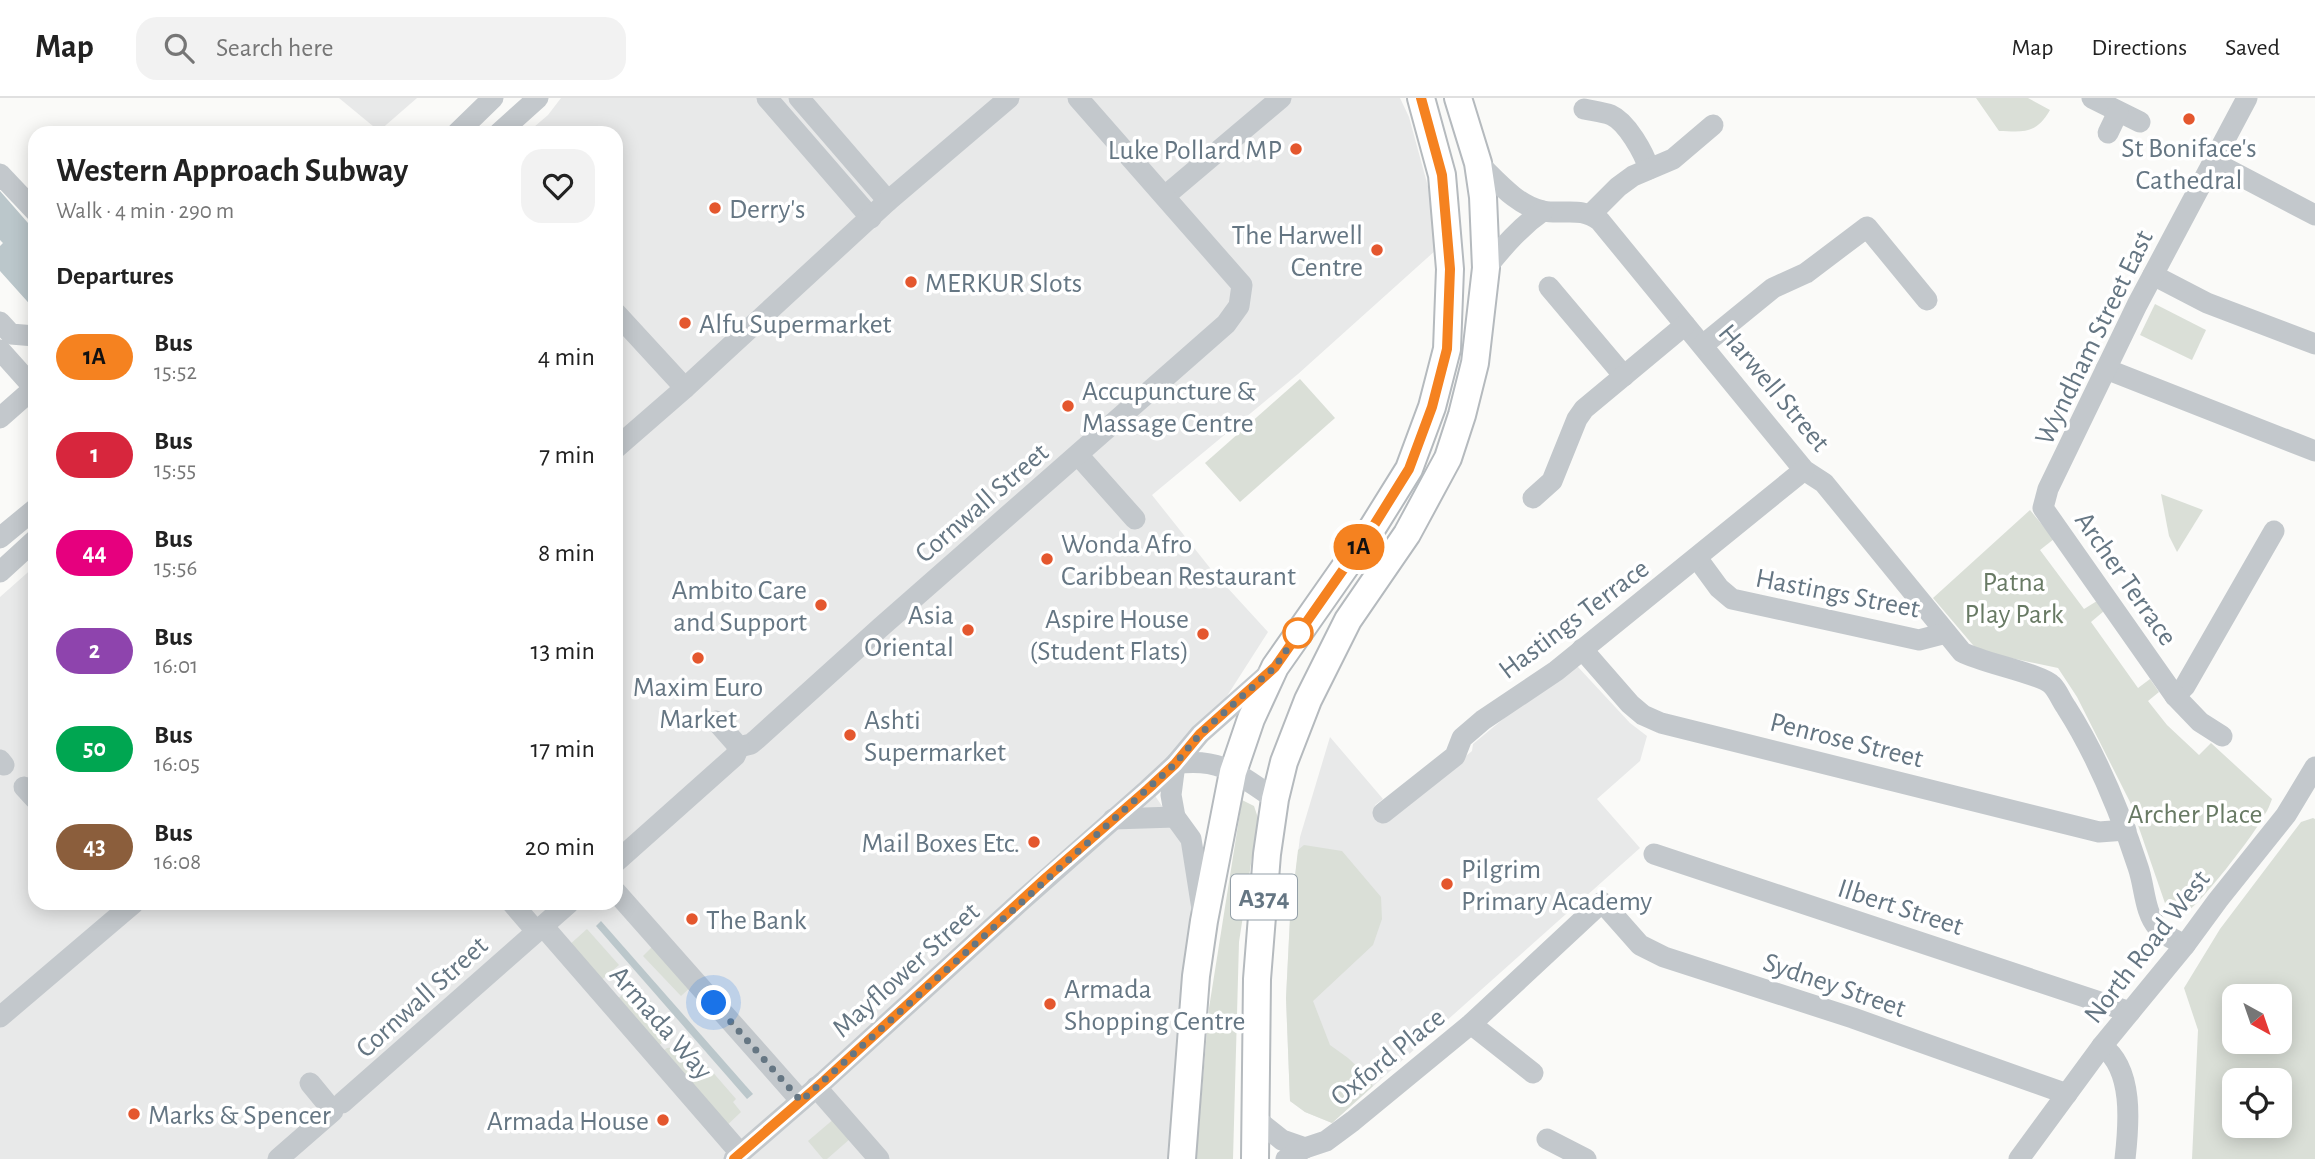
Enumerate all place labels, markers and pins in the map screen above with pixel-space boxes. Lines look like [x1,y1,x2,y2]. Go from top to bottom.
marker: St Boniface's Cathedral [2181,111,2197,127]
place label: St Boniface's Cathedral [2121,135,2257,195]
place label: Luke Pollard MP [1108,137,1282,165]
marker: Luke Pollard MP [1288,141,1304,157]
place label: Derry's [729,196,805,224]
marker: Derry's [707,200,723,216]
place label: The Harwell Centre [1232,222,1363,282]
marker: The Harwell Centre [1369,242,1385,258]
place label: MERKUR Slots [925,270,1082,298]
marker: MERKUR Slots [903,274,919,290]
place label: Alfu Supermarket [699,311,892,339]
marker: Alfu Supermarket [677,315,693,331]
place label: Accupuncture & Massage Centre [1082,378,1256,438]
marker: Accupuncture & Massage Centre [1060,398,1076,414]
place label: Wonda Afro Caribbean Restaurant [1061,531,1296,591]
marker: Wonda Afro Caribbean Restaurant [1039,551,1055,567]
place label: Ambito Care and Support [671,577,807,637]
marker: Ambito Care and Support [813,597,829,613]
place label: Asia Oriental [864,602,954,662]
place label: Aspire House (Student Flats) [1029,606,1189,666]
unlabelled marker [1283,618,1313,648]
marker: Asia Oriental [960,622,976,638]
marker: Aspire House (Student Flats) [1195,626,1211,642]
marker: Maxim Euro Market [690,650,706,666]
place label: Maxim Euro Market [633,674,763,734]
place label: Ashti Supermarket [864,707,1006,767]
marker: Ashti Supermarket [842,727,858,743]
place label: Mail Boxes Etc. [861,830,1020,858]
marker: Mail Boxes Etc. [1026,834,1042,850]
place label: Pilgrim Primary Academy [1461,856,1652,916]
marker: Pilgrim Primary Academy [1439,876,1455,892]
place label: The Bank [706,907,807,935]
marker: The Bank [684,911,700,927]
place label: Armada Shopping Centre [1064,976,1245,1036]
marker: Armada Shopping Centre [1042,996,1058,1012]
place label: Marks & Spencer [148,1102,331,1130]
marker: Marks & Spencer [126,1106,142,1122]
place label: Armada House [487,1108,649,1136]
marker: Armada House [655,1112,671,1128]

